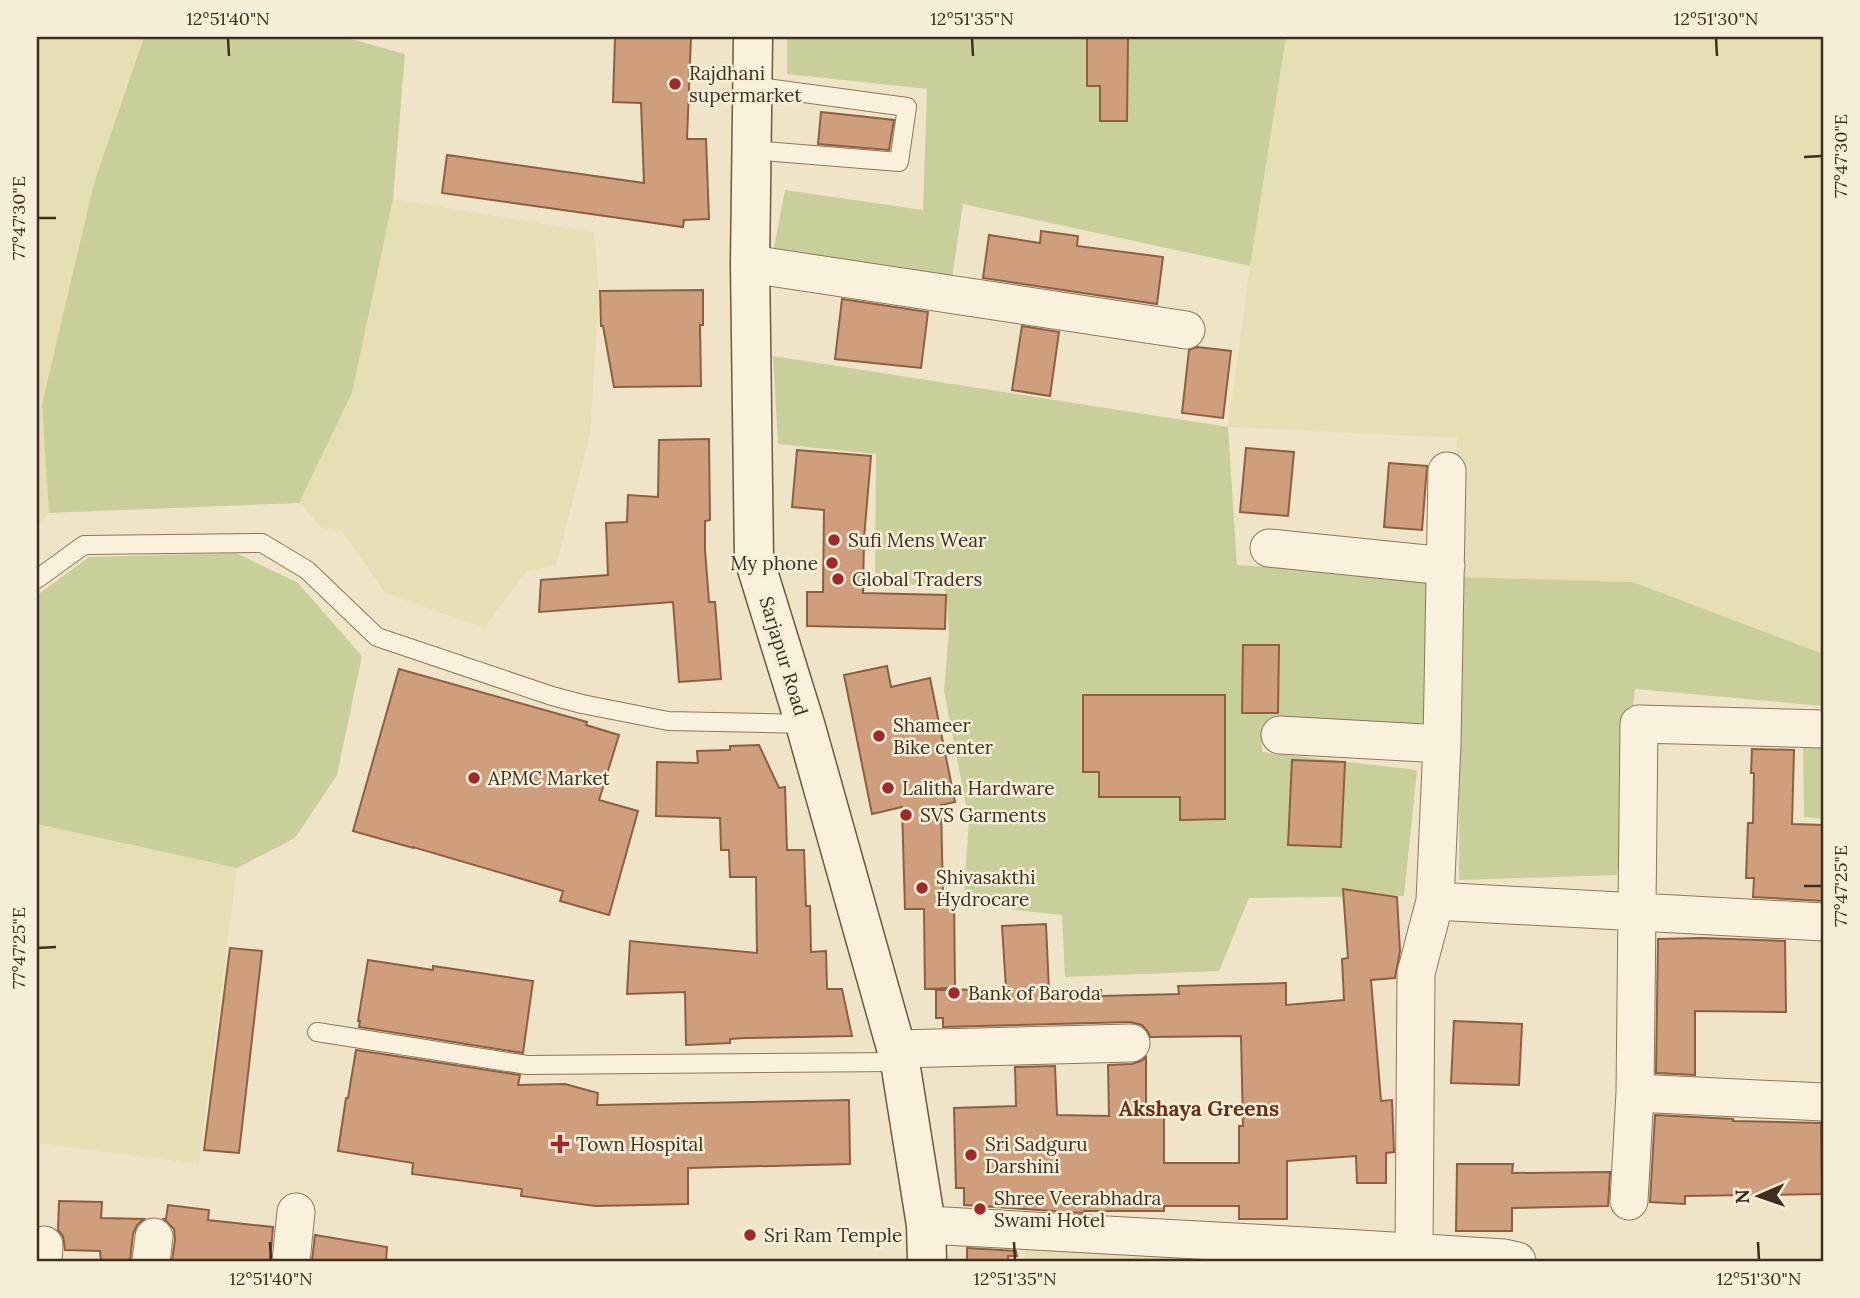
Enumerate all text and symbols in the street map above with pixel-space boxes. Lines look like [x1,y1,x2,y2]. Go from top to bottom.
text: 12°51'40"N [186,7,270,30]
text: 12°51'35"N [930,7,1014,30]
text: 12°51'30"N [1674,7,1758,30]
place label: Rajdhani supermarket [689,61,802,107]
marker: Rajdhani supermarket [667,76,683,92]
text: 77°47'30"E [1829,114,1852,198]
text: 77°47'30"E [7,176,30,260]
place label: Sufi Mens Wear [848,528,987,552]
marker: Sufi Mens Wear [826,532,842,548]
place label: My phone [730,551,818,575]
marker: My phone [824,555,840,571]
place label: Global Traders [852,567,982,591]
marker: Global Traders [830,571,846,587]
street label: Sarjapur Road [754,593,814,719]
place label: Shameer Bike center [893,713,994,759]
marker: Shameer Bike center [871,728,887,744]
place label: APMC Market [487,766,611,790]
marker: APMC Market [466,770,482,786]
place label: Lalitha Hardware [902,776,1055,800]
marker: Lalitha Hardware [880,780,896,796]
place label: SVS Garments [920,803,1046,827]
marker: SVS Garments [898,807,914,823]
text: 77°47'25"E [1829,845,1852,927]
place label: Shivasakthi Hydrocare [936,865,1036,911]
marker: Shivasakthi Hydrocare [914,880,930,896]
text: 77°47'25"E [7,907,30,989]
place label: Bank of Baroda [968,981,1101,1005]
marker: Bank of Baroda [946,985,962,1001]
district label: Akshaya Greens [1119,1095,1279,1122]
place label: Town Hospital [576,1132,704,1156]
place label: Sri Sadguru Darshini [985,1132,1088,1178]
marker: Town Hospital [550,1134,570,1154]
marker: Sri Sadguru Darshini [963,1147,979,1163]
north arrow [1724,1162,1794,1232]
place label: Shree Veerabhadra Swami Hotel [994,1186,1162,1232]
text: N [1730,1189,1754,1204]
marker: Shree Veerabhadra Swami Hotel [972,1201,988,1217]
place label: Sri Ram Temple [764,1223,902,1247]
marker: Sri Ram Temple [742,1227,758,1243]
text: 12°51'40"N [229,1267,313,1290]
text: 12°51'35"N [973,1267,1057,1290]
text: 12°51'30"N [1717,1267,1801,1290]

